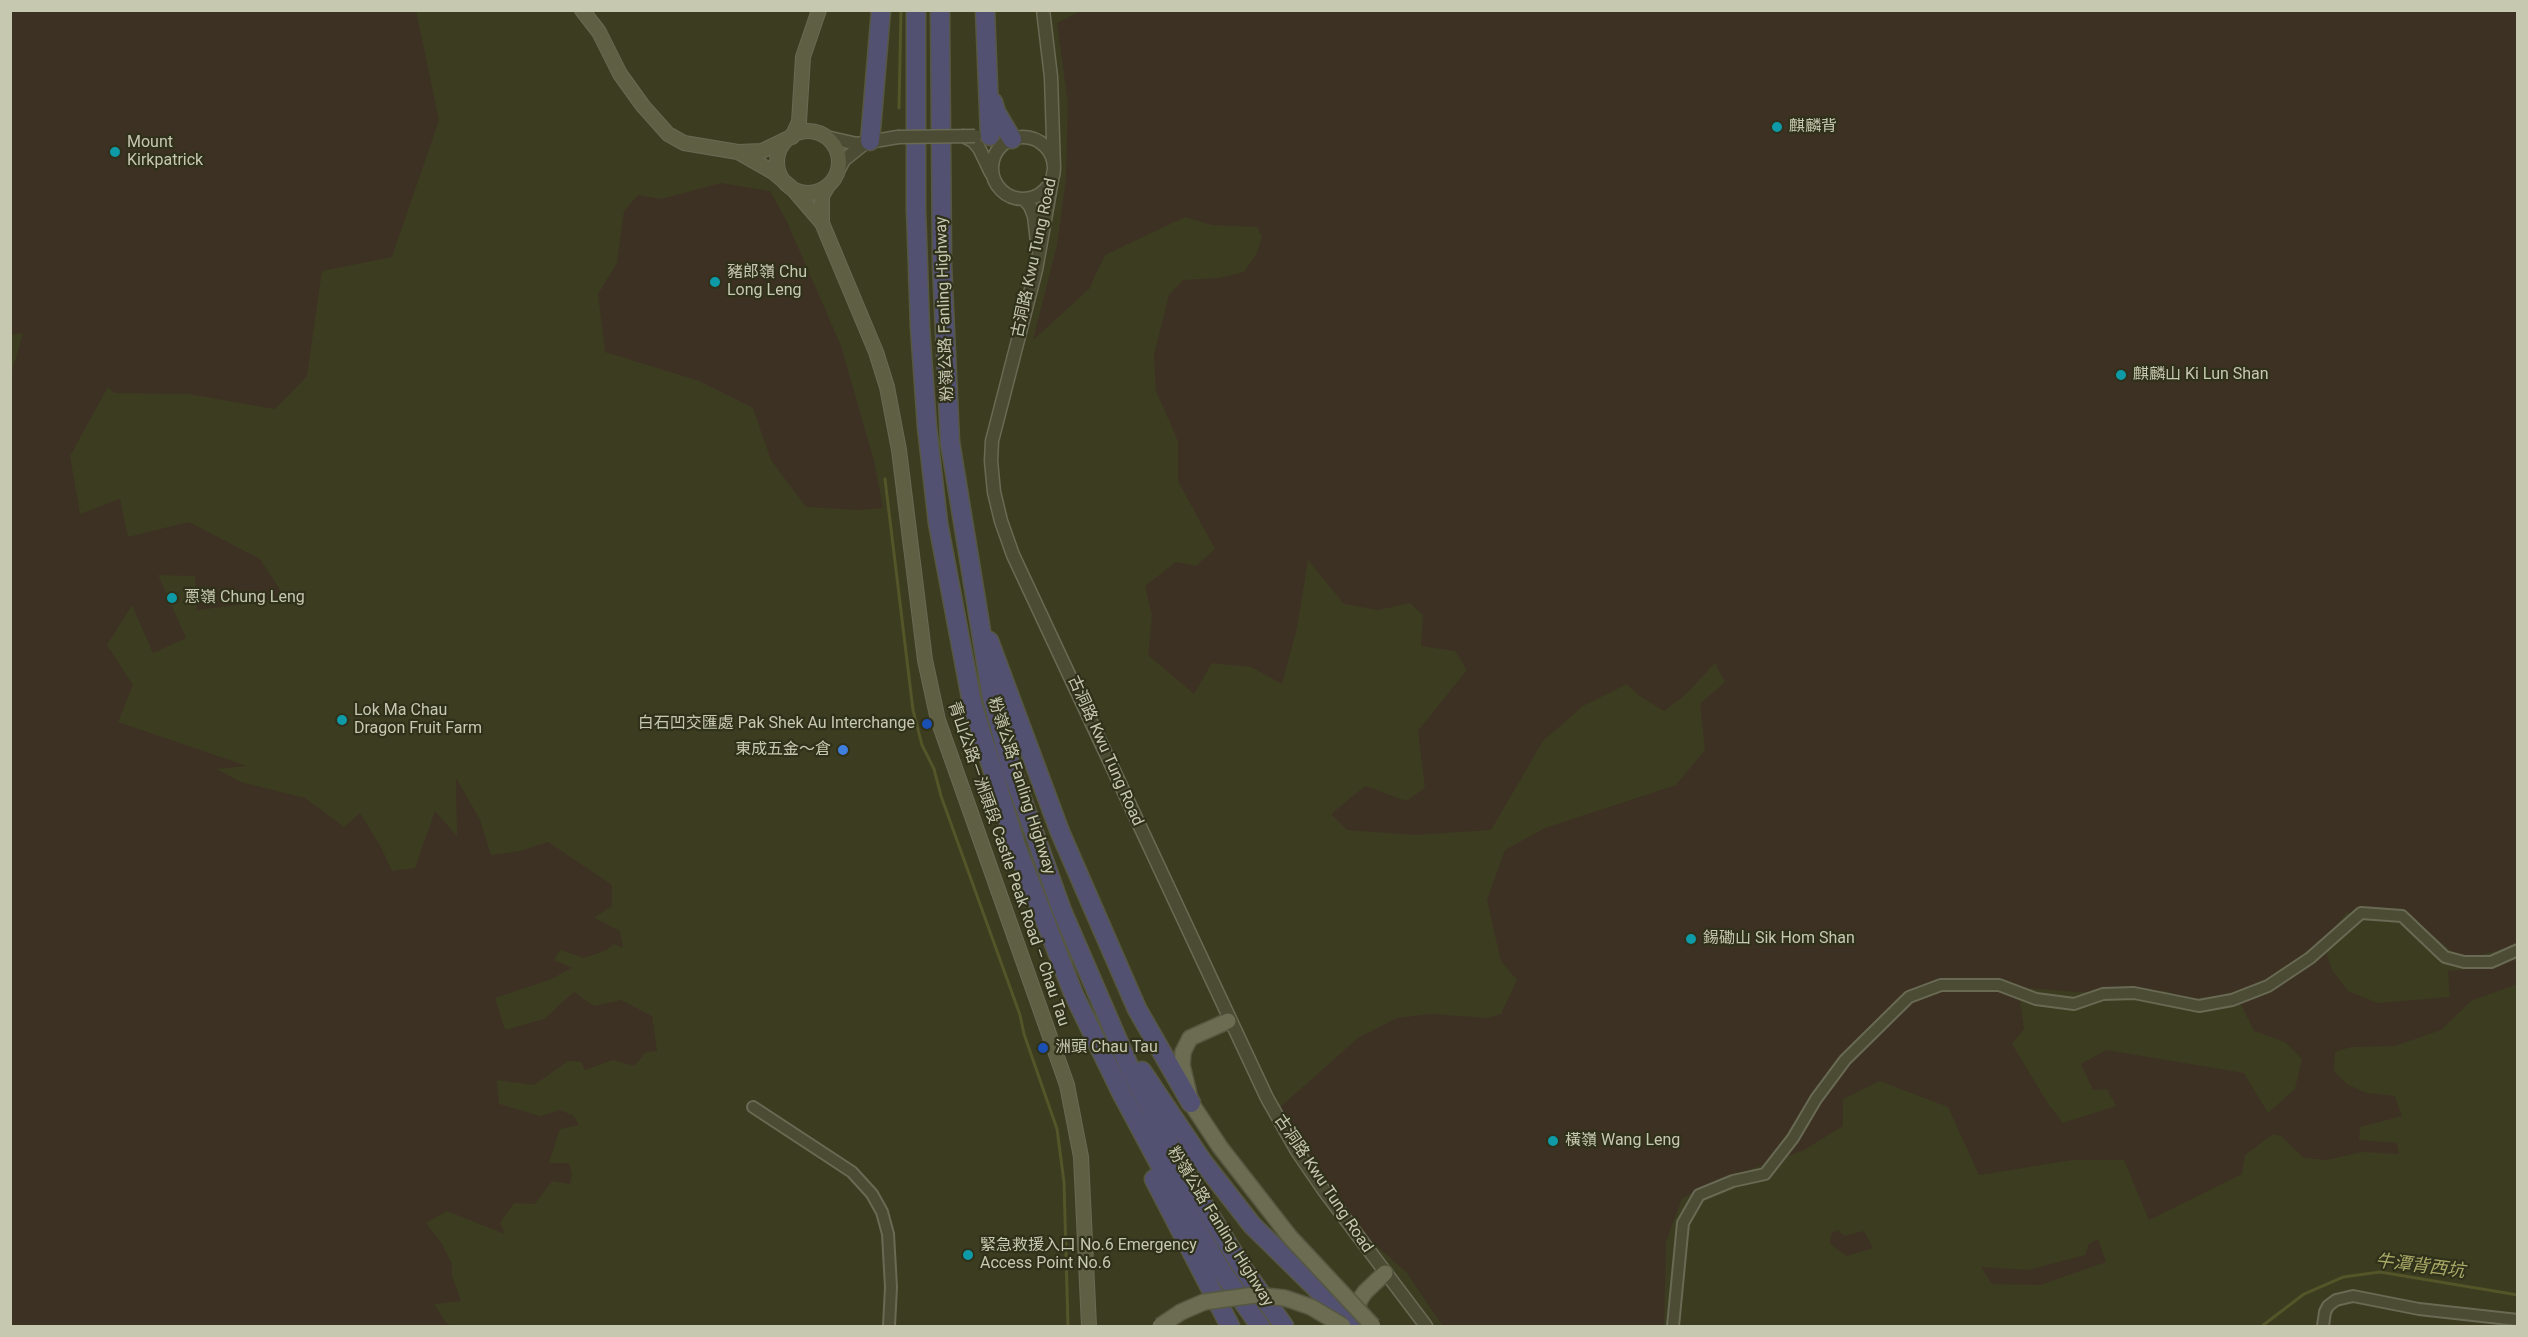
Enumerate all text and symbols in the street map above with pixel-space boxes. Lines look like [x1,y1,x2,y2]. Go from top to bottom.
place label: 麒麟背 [1789,117,1837,137]
marker: 麒麟背 [1770,120,1784,134]
place label: Mount Kirkpatrick [127,133,203,171]
marker: Mount Kirkpatrick [108,145,122,159]
street label: 古洞路 Kwu Tung Road [1009,177,1061,339]
street label: 粉嶺公路 Fanling Highway [932,216,958,402]
place label: 豬郎嶺 Chu Long Leng [727,263,807,301]
marker: 豬郎嶺 Chu Long Leng [708,275,722,289]
place label: 麒麟山 Ki Lun Shan [2133,365,2269,385]
marker: 麒麟山 Ki Lun Shan [2114,368,2128,382]
place label: 蔥嶺 Chung Leng [184,588,305,608]
marker: 蔥嶺 Chung Leng [165,591,179,605]
street label: 古洞路 Kwu Tung Road [1063,673,1147,829]
street label: 粉嶺公路 Fanling Highway [983,695,1059,877]
street label: 青山公路－洲頭段 Castle Peak Road – Chau Tau [943,699,1073,1029]
place label: Lok Ma Chau Dragon Fruit Farm [354,701,482,739]
marker: Lok Ma Chau Dragon Fruit Farm [335,713,349,727]
place label: 白石凹交匯處 Pak Shek Au Interchange [638,714,915,734]
marker: 白石凹交匯處 Pak Shek Au Interchange [920,717,934,731]
place label: 東成五金～倉 [735,740,831,760]
marker: 東成五金～倉 [836,743,850,757]
place label: 錫磡山 Sik Hom Shan [1703,929,1855,949]
marker: 錫磡山 Sik Hom Shan [1684,932,1698,946]
place label: 洲頭 Chau Tau [1055,1038,1158,1058]
marker: 洲頭 Chau Tau [1036,1041,1050,1055]
street label: 古洞路 Kwu Tung Road [1270,1111,1376,1257]
place label: 橫嶺 Wang Leng [1565,1131,1680,1151]
marker: 橫嶺 Wang Leng [1546,1134,1560,1148]
street label: 粉嶺公路 Fanling Highway [1163,1143,1277,1311]
place label: 緊急救援入口 No.6 Emergency Access Point No.6 [980,1236,1197,1274]
marker: 緊急救援入口 No.6 Emergency Access Point No.6 [961,1248,975,1262]
water label: 牛潭背西坑 [2374,1251,2466,1283]

